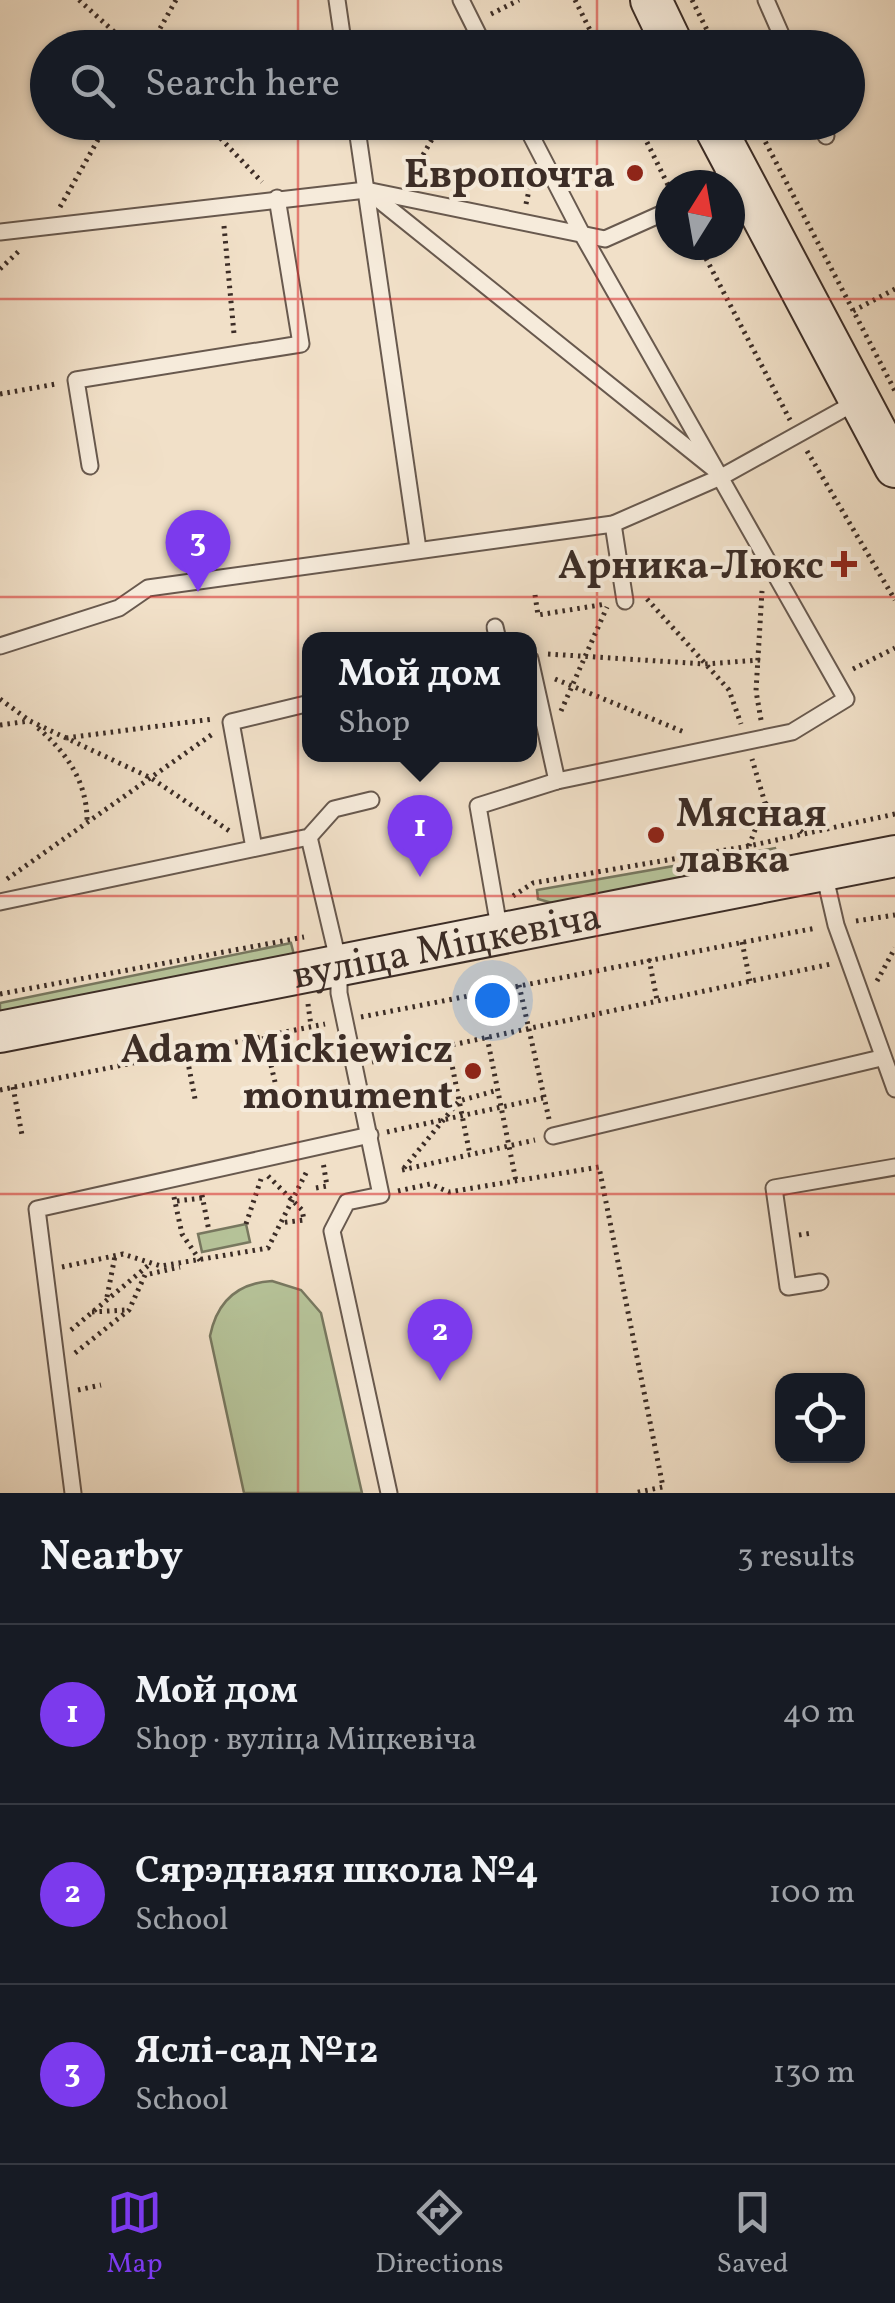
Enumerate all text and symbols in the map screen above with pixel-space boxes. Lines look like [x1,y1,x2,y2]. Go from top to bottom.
search box [30,30,865,140]
icon: search [65,58,120,113]
text: Search here [145,59,340,112]
place label: Европочта [404,149,615,205]
marker: Европочта [624,162,646,184]
north arrow [655,170,745,260]
pin: 3 [166,510,230,592]
place label: Арника-Люкс [558,540,824,596]
marker: Арника-Люкс [833,553,855,575]
popup [302,632,537,762]
text: Мой дом [338,649,501,702]
text: Shop [338,702,410,746]
place label: Мясная лавка [676,788,827,890]
pin: 1 [388,794,452,877]
marker: Мясная лавка [645,824,667,846]
street label: вуліца Міцкевіча [288,890,607,1006]
your location [467,975,518,1026]
place label: Adam Mickiewicz monument [121,1024,453,1126]
marker: Adam Mickiewicz monument [462,1060,484,1082]
pin: 2 [408,1298,472,1381]
map controls [775,1373,865,1463]
button: locate [775,1373,865,1463]
text: Nearby [40,1529,183,1588]
text: 3 results [737,1536,855,1580]
text: Мой дом [135,1666,298,1719]
text: 1 [66,1692,79,1736]
text: 40 m [783,1692,855,1736]
text: Shop · вуліца Міцкевіча [135,1719,477,1763]
text: Сярэднаяя школа №4 [135,1846,539,1899]
text: 2 [64,1872,81,1916]
text: 100 m [769,1872,855,1916]
text: School [135,1899,229,1943]
text: Яслі-сад №12 [135,2026,378,2079]
text: 3 [64,2052,81,2096]
text: 130 m [773,2052,855,2096]
text: School [135,2079,229,2123]
tab: Map [106,2185,162,2284]
tab: Directions [375,2185,504,2284]
tab: Saved [716,2185,789,2284]

